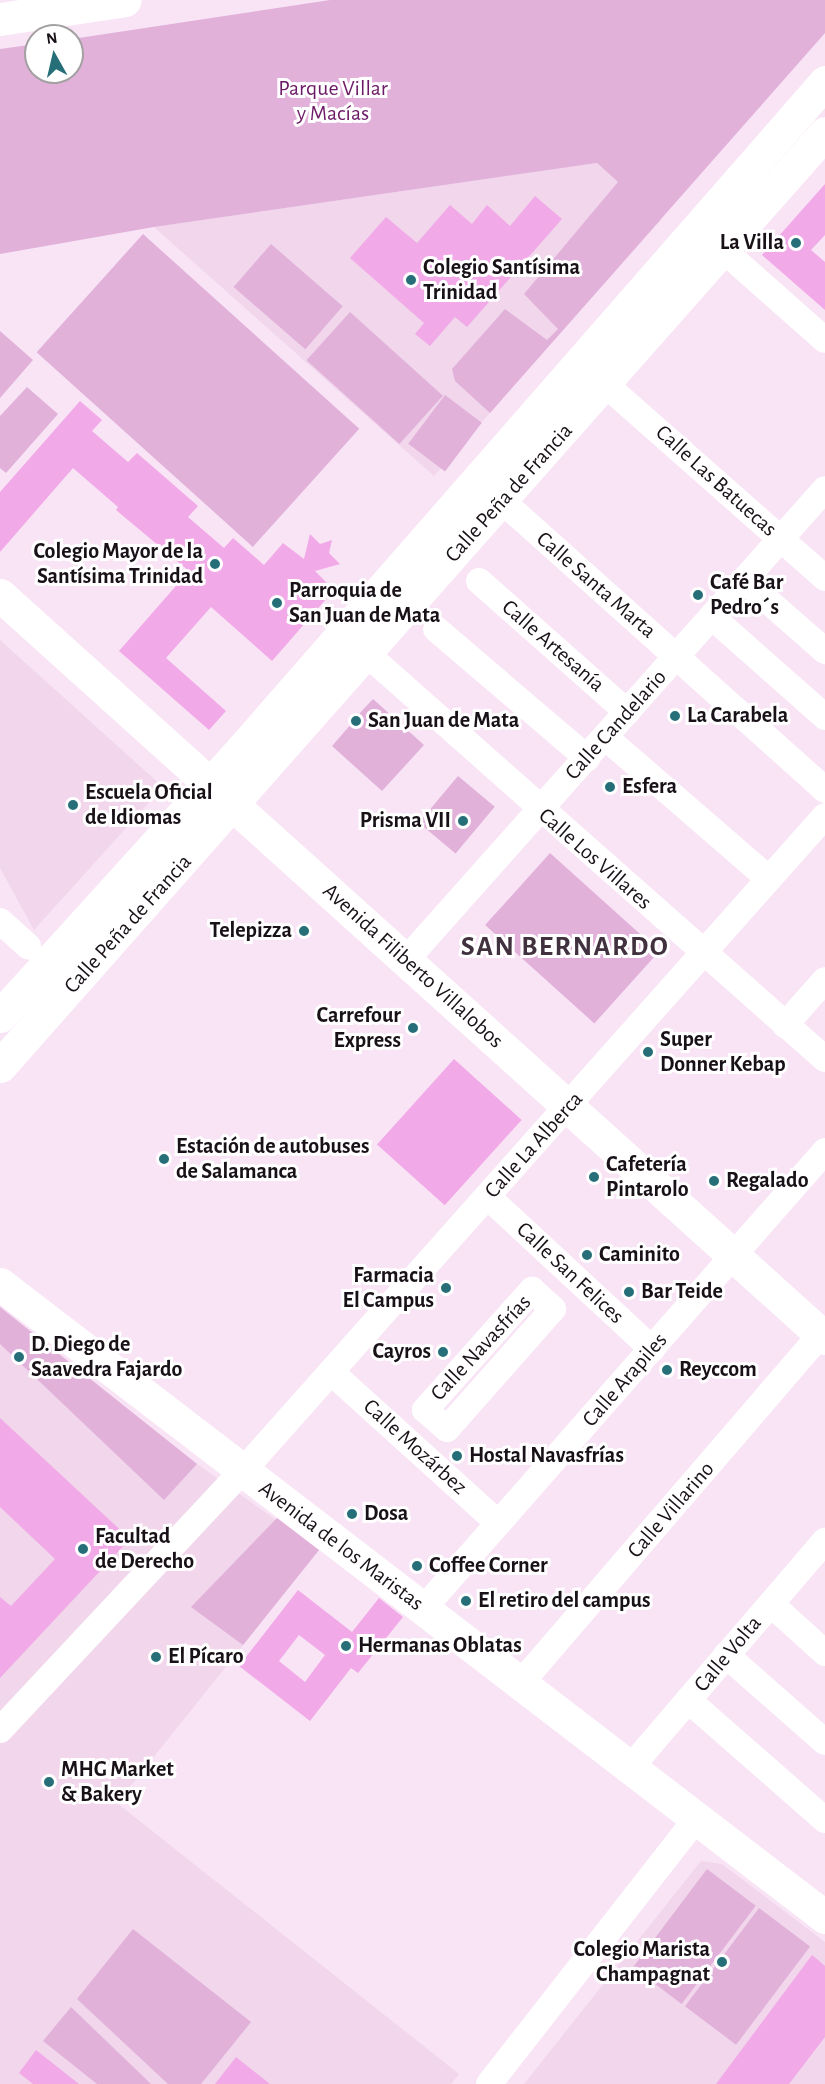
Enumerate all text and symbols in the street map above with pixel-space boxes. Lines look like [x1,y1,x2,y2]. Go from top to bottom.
north arrow [24,24,84,84]
text: N [45,29,58,47]
park label: Parque Villar y Macías [278,75,388,126]
place label: La Villa [720,230,784,256]
marker: La Villa [789,236,803,250]
place label: Colegio Santísima Trinidad [423,254,580,306]
marker: Colegio Santísima Trinidad [404,273,418,287]
street label: Calle Peña de Francia [440,418,578,568]
street label: Calle Las Batuecas [650,420,782,542]
street label: Calle Santa Marta [531,526,661,644]
place label: Colegio Mayor de la Santísima Trinidad [34,538,203,590]
marker: Colegio Mayor de la Santísima Trinidad [208,557,222,571]
place label: Café Bar Pedro´s [710,569,783,620]
place label: Parroquia de San Juan de Mata [289,577,440,628]
marker: Café Bar Pedro´s [691,588,705,602]
street label: Calle Artesanía [496,594,610,698]
marker: Parroquia de San Juan de Mata [270,596,284,610]
street label: Calle Candelario [560,664,672,786]
place label: La Carabela [687,703,788,729]
place label: San Juan de Mata [368,708,519,734]
marker: La Carabela [668,709,682,723]
marker: San Juan de Mata [349,714,363,728]
place label: Esfera [622,774,677,800]
place label: Escuela Oficial de Idiomas [85,779,213,830]
marker: Esfera [603,780,617,794]
marker: Escuela Oficial de Idiomas [66,798,80,812]
street label: Calle Los Villares [533,803,657,915]
place label: Prisma VII [360,808,451,834]
marker: Prisma VII [456,814,470,828]
street label: Calle Peña de Francia [59,849,197,999]
street label: Avenida Filiberto Villalobos [317,878,509,1054]
place label: Telepizza [209,918,292,944]
marker: Telepizza [297,924,311,938]
district label: SAN BERNARDO [461,930,669,964]
place label: Carrefour Express [317,1002,401,1054]
marker: Carrefour Express [406,1021,420,1035]
place label: Super Donner Kebap [660,1026,786,1078]
marker: Super Donner Kebap [641,1045,655,1059]
street label: Calle La Alberca [479,1086,589,1204]
place label: Estación de autobuses de Salamanca [176,1133,369,1184]
place label: Cafetería Pintarolo [606,1151,689,1202]
marker: Estación de autobuses de Salamanca [157,1152,171,1166]
place label: Regalado [726,1168,809,1194]
marker: Cafetería Pintarolo [587,1170,601,1184]
marker: Regalado [707,1174,721,1188]
street label: Calle San Felices [511,1216,629,1330]
place label: Caminito [599,1242,680,1268]
marker: Caminito [580,1248,594,1262]
place label: Farmacia El Campus [343,1262,434,1314]
place label: Bar Teide [641,1279,723,1305]
marker: Farmacia El Campus [439,1281,453,1295]
marker: Bar Teide [622,1285,636,1299]
street label: Calle Navasfrías [425,1289,537,1407]
street label: Calle Arapiles [577,1328,673,1432]
place label: D. Diego de Saavedra Fajardo [31,1331,182,1382]
place label: Cayros [372,1339,431,1365]
marker: Cayros [436,1345,450,1359]
marker: D. Diego de Saavedra Fajardo [12,1350,26,1364]
place label: Reyccom [679,1357,757,1383]
marker: Reyccom [660,1363,674,1377]
street label: Calle Mozárbez [358,1394,472,1500]
place label: Hostal Navasfrías [469,1443,624,1469]
marker: Hostal Navasfrías [450,1449,464,1463]
street label: Calle Villarino [622,1456,720,1564]
street label: Avenida de los Maristas [253,1475,429,1617]
place label: Dosa [364,1501,408,1527]
marker: Dosa [345,1507,359,1521]
place label: Facultad de Derecho [95,1523,194,1574]
marker: Facultad de Derecho [76,1542,90,1556]
place label: Coffee Corner [429,1553,548,1579]
marker: Coffee Corner [410,1559,424,1573]
place label: El retiro del campus [478,1588,650,1614]
marker: El retiro del campus [459,1594,473,1608]
street label: Calle Volta [689,1611,767,1697]
place label: Hermanas Oblatas [358,1633,522,1659]
marker: Hermanas Oblatas [339,1639,353,1653]
place label: El Pícaro [168,1644,244,1670]
marker: El Pícaro [149,1650,163,1664]
place label: MHG Market & Bakery [61,1756,174,1808]
marker: MHG Market & Bakery [42,1775,56,1789]
place label: Colegio Marista Champagnat [574,1936,710,1988]
marker: Colegio Marista Champagnat [715,1955,729,1969]

